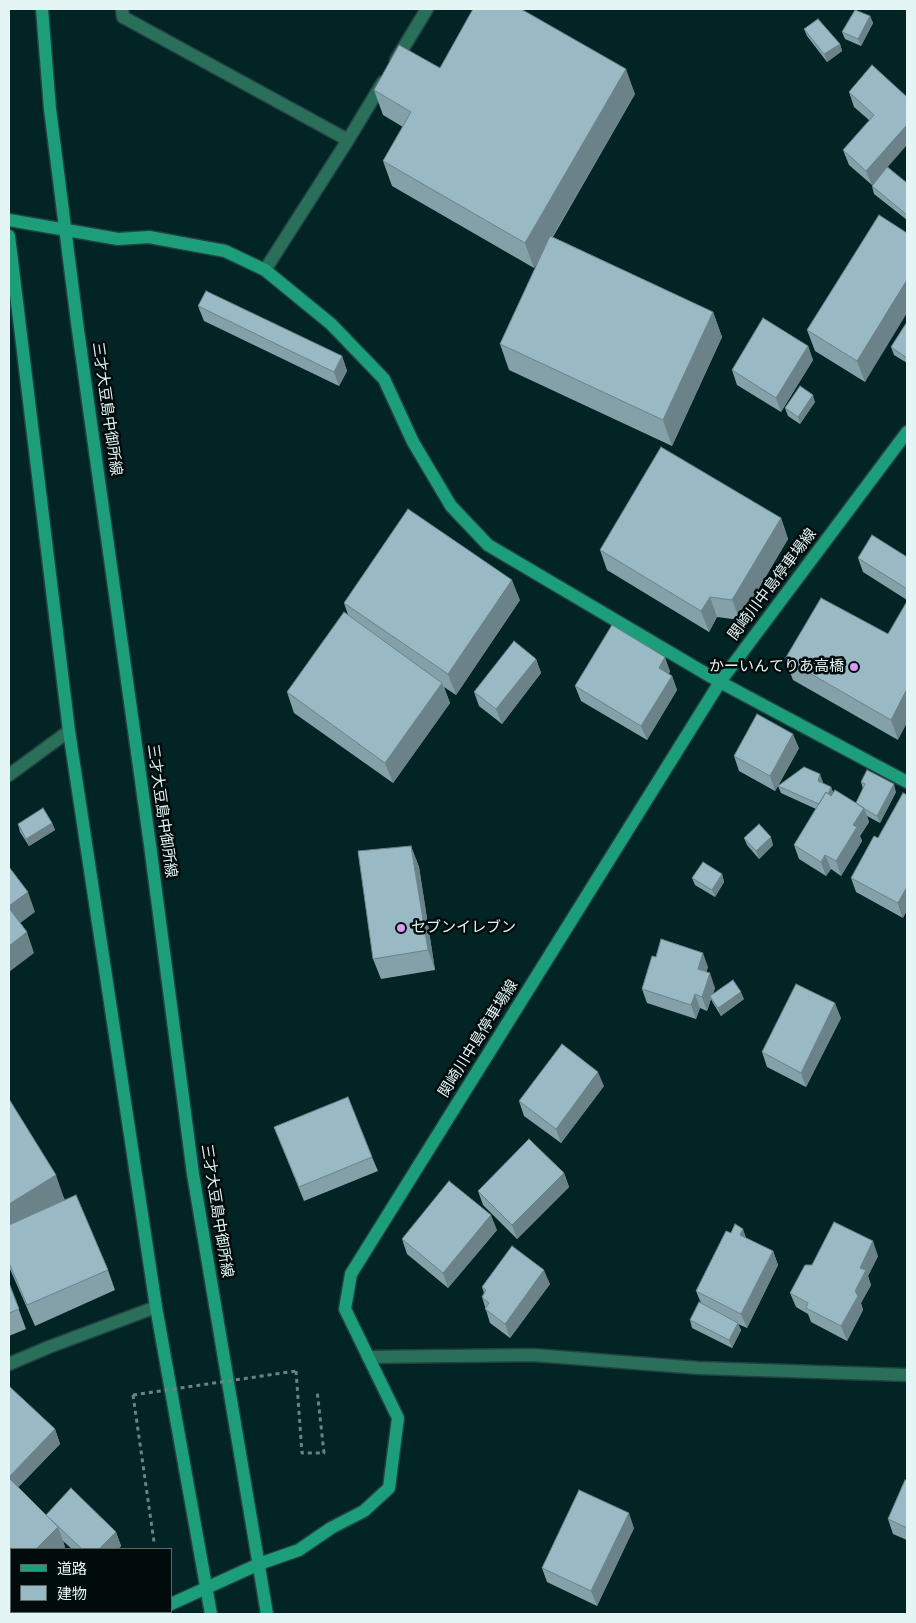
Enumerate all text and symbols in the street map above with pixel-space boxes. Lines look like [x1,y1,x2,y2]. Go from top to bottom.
street label: 三才大豆島中御所線 [88,341,124,477]
street label: 関崎川中島停車場線 [725,526,821,644]
place label: かーいんてりあ高橋 [709,658,844,676]
marker: かーいんてりあ高橋 [848,661,860,673]
street label: 三才大豆島中御所線 [143,743,179,879]
place label: セブンイレブン [411,919,516,937]
marker: セブンイレブン [395,922,407,934]
street label: 関崎川中島停車場線 [436,977,522,1101]
street label: 三才大豆島中御所線 [197,1143,235,1279]
legend [10,1548,172,1613]
text: 道路 [57,1559,87,1579]
text: 建物 [57,1584,87,1604]

